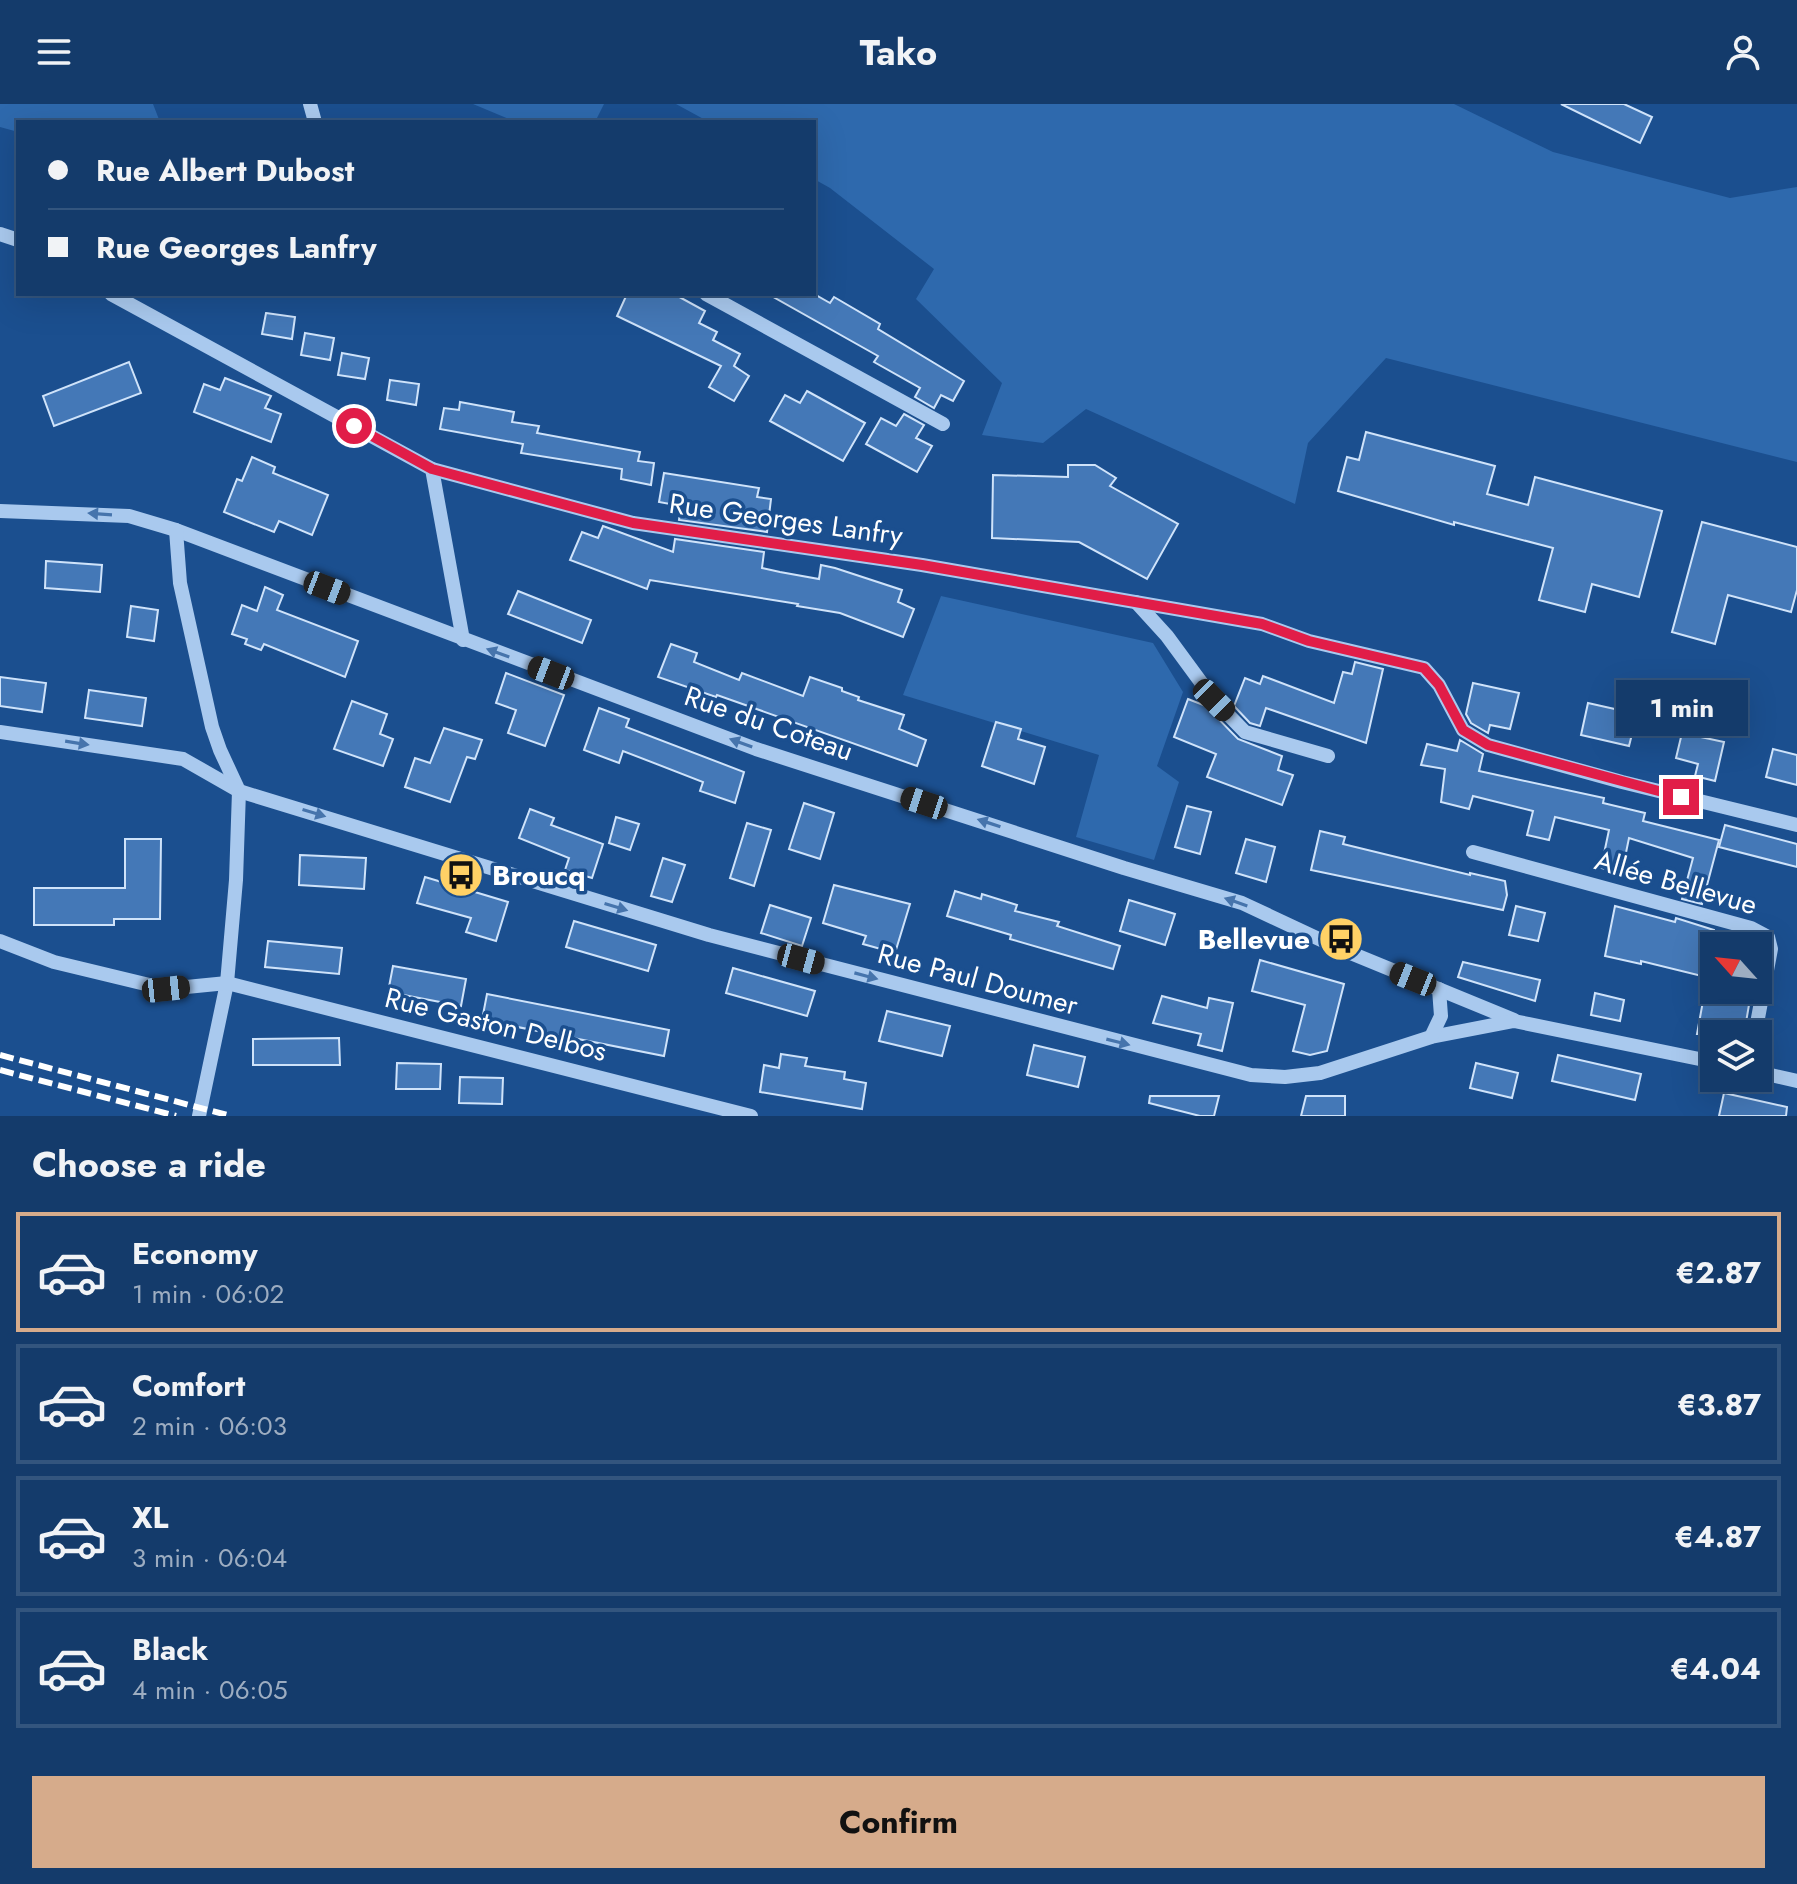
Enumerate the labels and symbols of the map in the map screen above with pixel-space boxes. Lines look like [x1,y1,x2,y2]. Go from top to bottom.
route start [336,408,372,444]
street label: Rue Georges Lanfry [667,483,906,556]
one-way arrow [87,507,112,520]
car [300,568,354,608]
one-way arrow [485,646,509,659]
car [524,653,578,693]
street label: Rue du Coteau [679,675,859,772]
car [1189,675,1239,725]
callout: 1 min [1615,681,1747,737]
one-way arrow [65,737,90,750]
one-way arrow [729,737,753,749]
route end [1663,779,1699,815]
car [897,784,951,822]
one-way arrow [302,807,326,820]
one-way arrow [976,817,1000,829]
street label: Allée Bellevue [1590,840,1762,925]
bus stop icon: Broucq [437,851,485,899]
place label: Broucq [492,855,585,896]
one-way arrow [1224,895,1248,907]
one-way arrow [604,901,628,914]
bus stop icon: Bellevue [1317,915,1365,963]
place label: Bellevue [1198,919,1310,960]
north arrow [1700,932,1772,1004]
street label: Rue Paul Doumer [873,933,1083,1026]
car [775,941,827,977]
car [1386,959,1440,999]
one-way arrow [855,970,879,983]
car [141,975,191,1003]
street label: Rue Gaston Delbos [381,977,611,1072]
one-way arrow [1105,1036,1130,1048]

